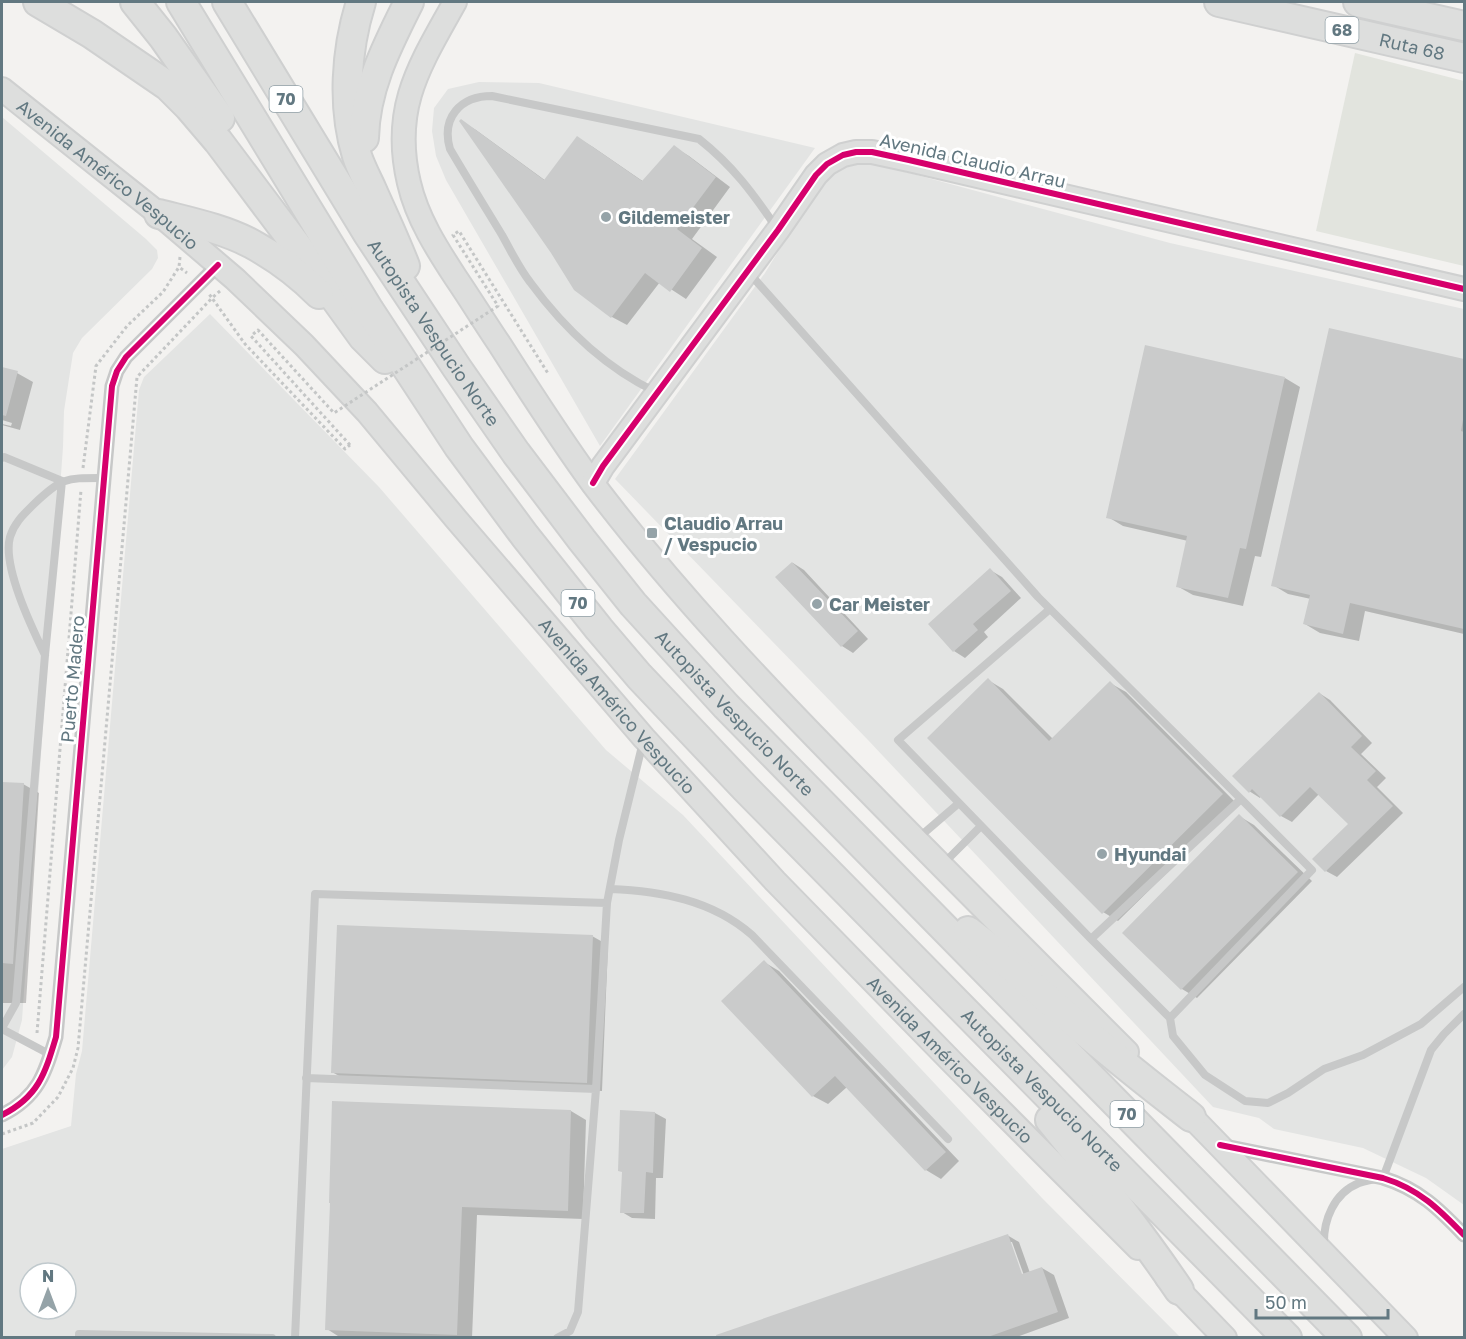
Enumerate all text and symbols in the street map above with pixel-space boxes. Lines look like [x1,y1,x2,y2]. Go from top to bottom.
road number: 68 [1326,17,1358,43]
street label: Ruta 68 [1377,28,1447,64]
road number: 70 [270,86,302,112]
street label: Avenida Américo Vespucio [13,95,203,254]
street label: Avenida Claudio Arrau [878,128,1068,192]
place label: Gildemeister [618,206,730,228]
marker: Gildemeister [599,210,613,224]
street label: Autopista Vespucio Norte [363,235,505,430]
place label: Claudio Arrau / Vespucio [664,512,783,555]
marker: Claudio Arrau / Vespucio [645,526,659,540]
road number: 70 [562,590,594,616]
place label: Car Meister [829,593,930,615]
marker: Car Meister [810,597,824,611]
street label: Avenida Américo Vespucio [535,613,700,798]
street label: Puerto Madero [55,614,89,744]
street label: Autopista Vespucio Norte [651,625,819,800]
place label: Hyundai [1114,843,1187,865]
marker: Hyundai [1095,847,1109,861]
street label: Avenida Américo Vespucio [863,971,1038,1148]
street label: Autopista Vespucio Norte [957,1004,1128,1176]
road number: 70 [1110,1101,1144,1127]
north arrow [18,1261,78,1321]
text: N [42,1266,54,1286]
scale bar [1256,1282,1388,1320]
text: 50 m [1265,1291,1307,1313]

